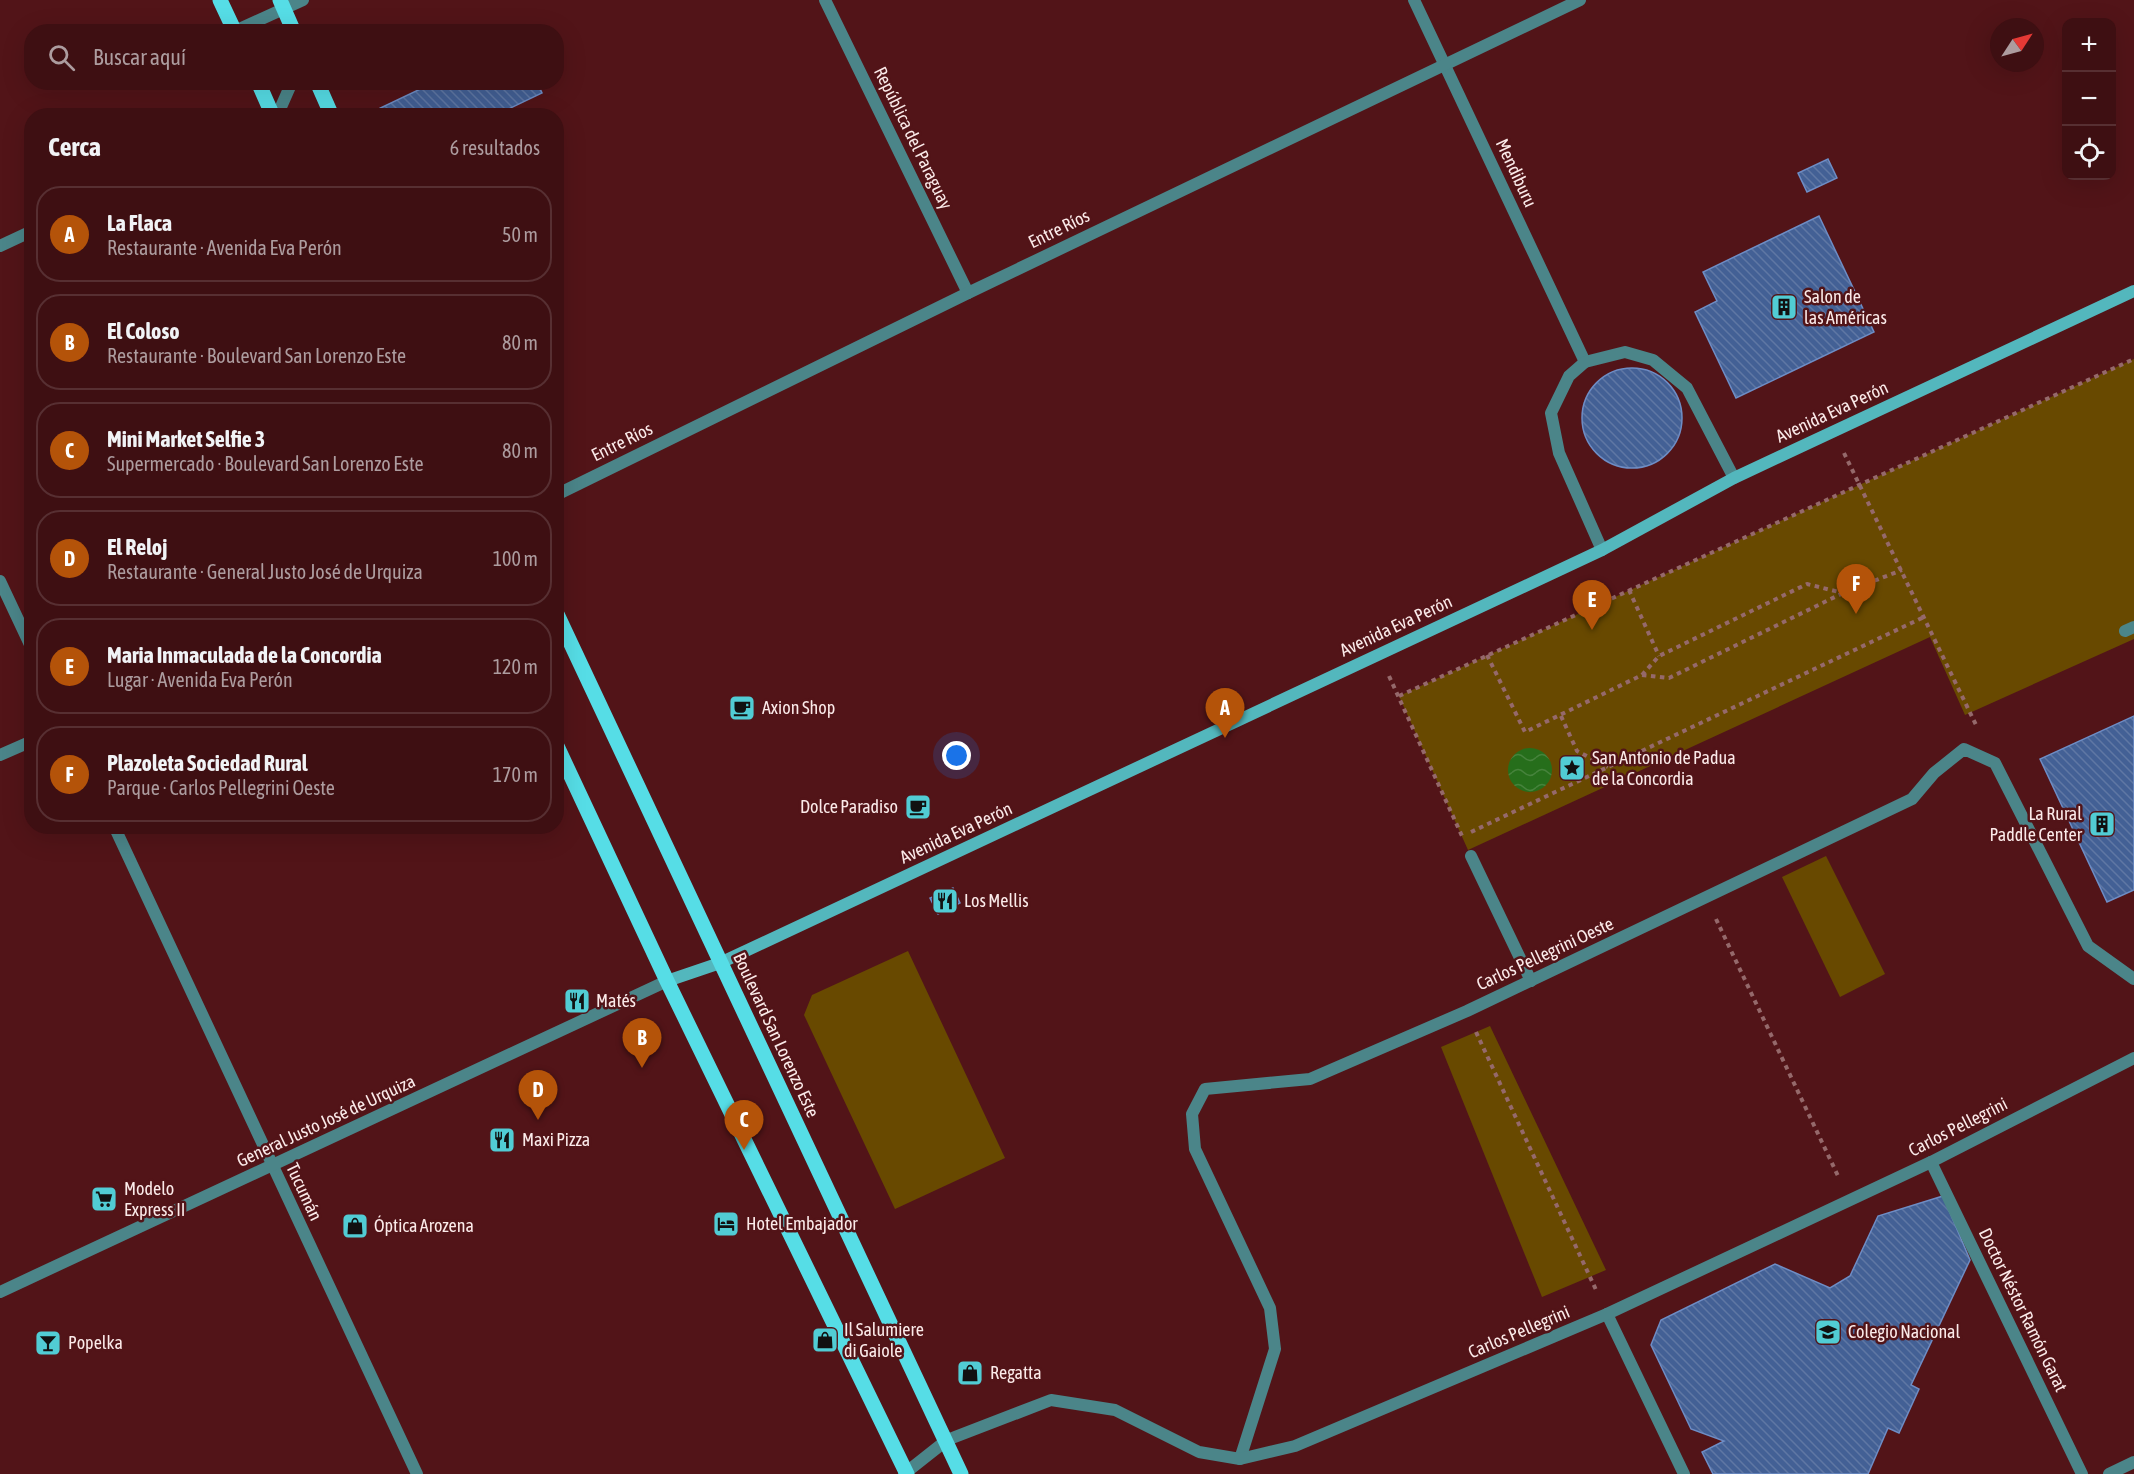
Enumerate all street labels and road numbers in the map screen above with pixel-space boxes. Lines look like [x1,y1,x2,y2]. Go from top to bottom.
street label: República del Paraguay [870,63,957,212]
street label: Mendiburu [1492,135,1541,210]
street label: Entre Ríos [1025,205,1093,252]
street label: Avenida Eva Perón [1772,376,1891,447]
street label: Entre Ríos [588,418,656,465]
street label: Avenida Eva Perón [1336,590,1455,661]
street label: Avenida Eva Perón [896,797,1015,868]
street label: Carlos Pellegrini Oeste [1473,913,1617,994]
street label: Boulevard San Lorenzo Este [729,949,824,1121]
street label: General Justo José de Urquiza [233,1070,418,1171]
street label: Carlos Pellegrini [1905,1093,2011,1160]
street label: Tucumán [282,1160,327,1224]
street label: Doctor Néstor Ramón Garat [1975,1225,2072,1395]
street label: Carlos Pellegrini [1465,1301,1573,1362]

